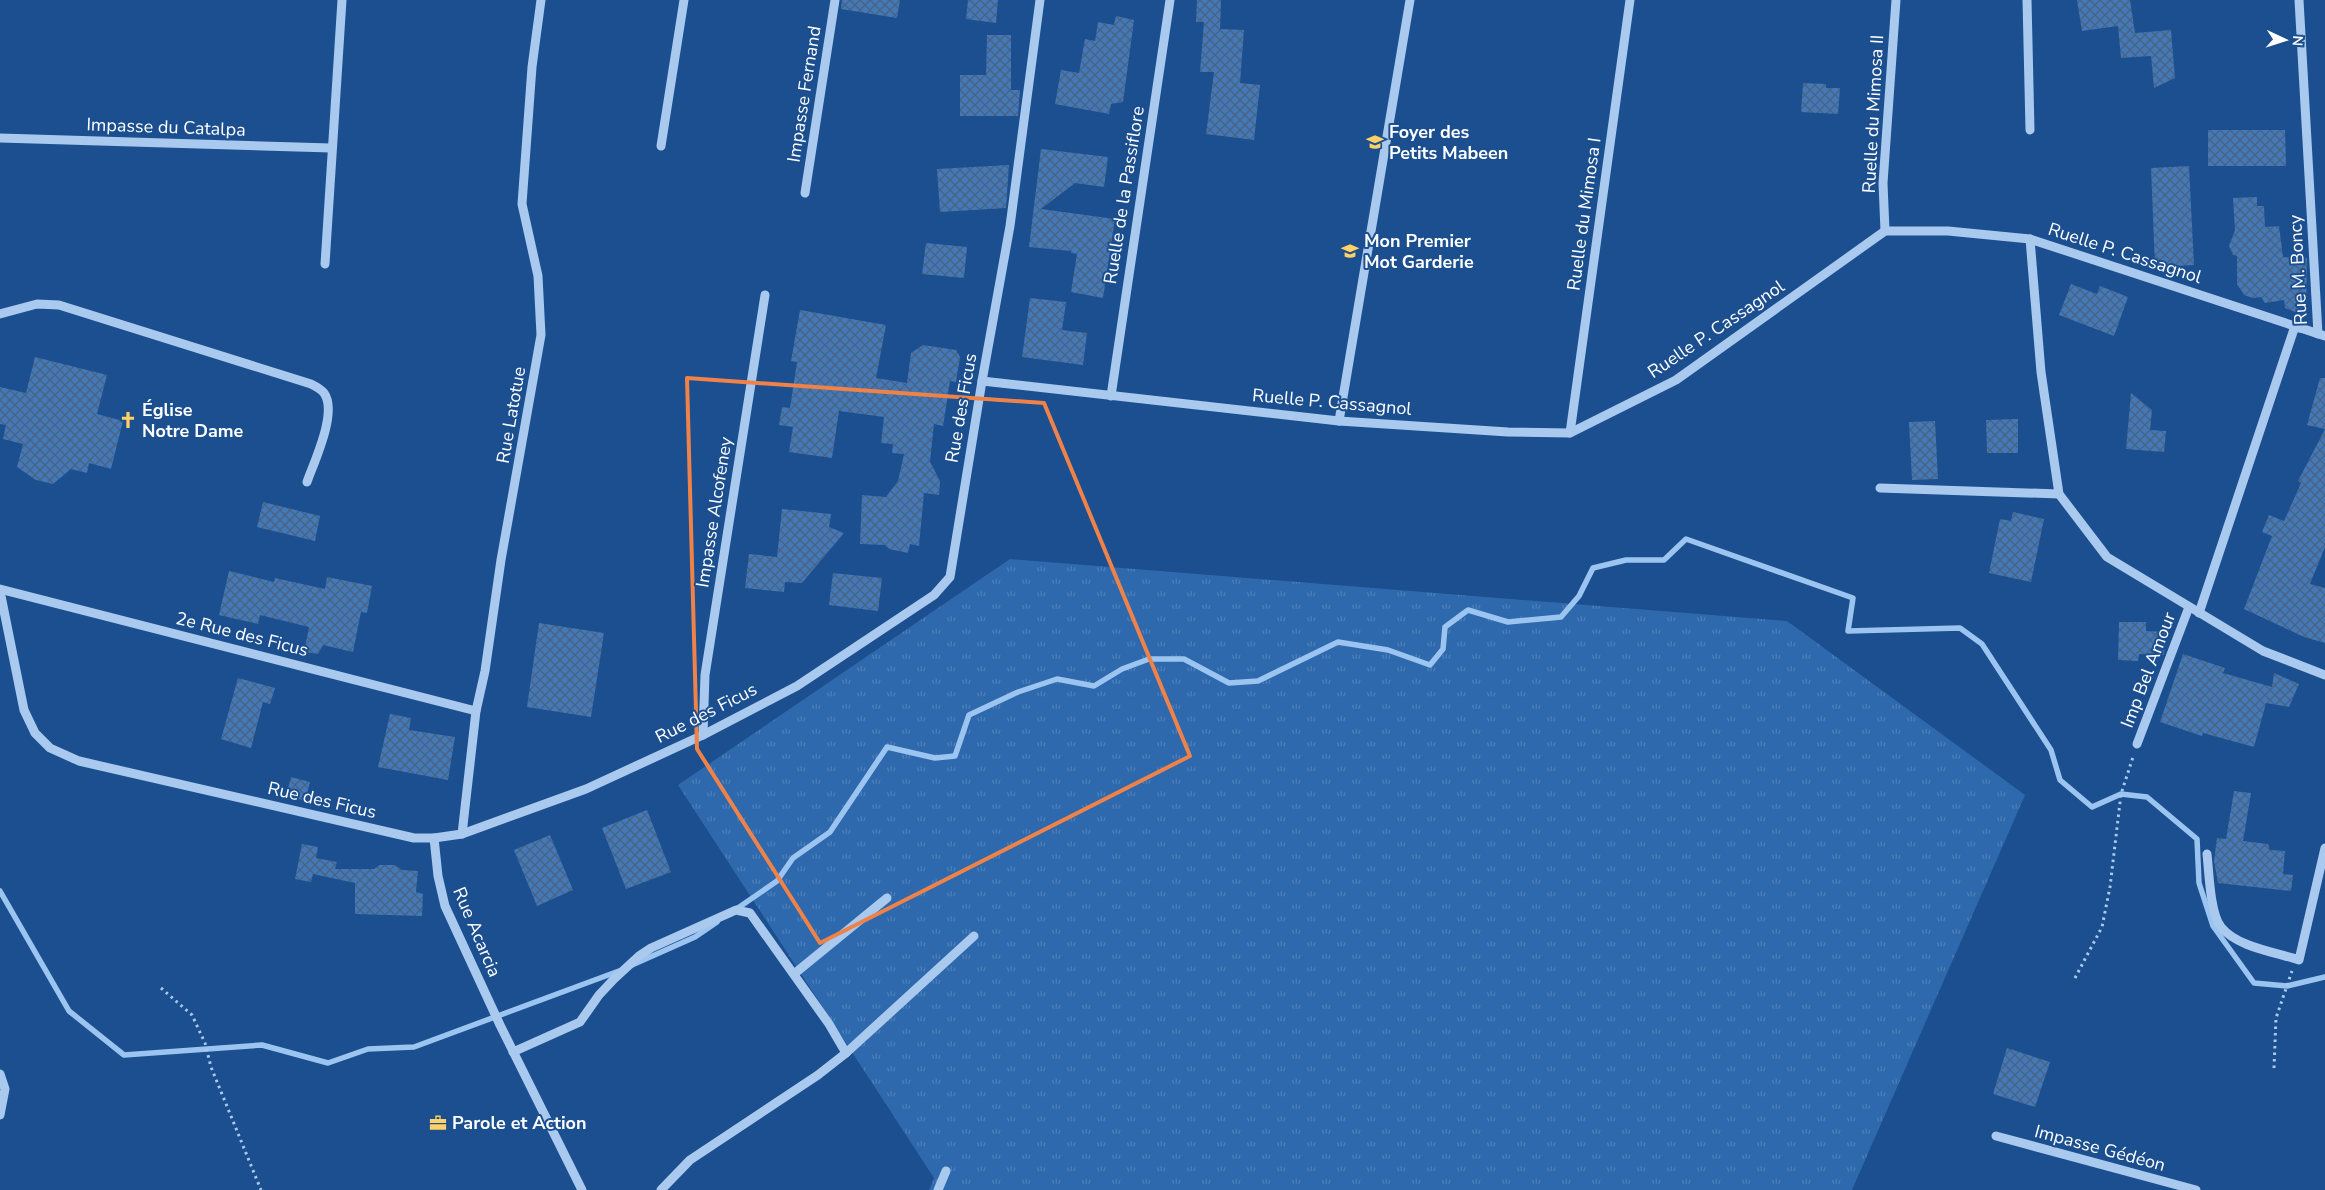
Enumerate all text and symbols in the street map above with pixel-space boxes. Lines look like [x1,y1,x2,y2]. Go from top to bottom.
north arrow [2260,15,2310,65]
street label: Impasse Fernand [781,24,827,164]
street label: Ruelle du Mimosa II [1857,34,1889,194]
text: N [2288,35,2307,47]
street label: Ruelle de la Passiflore [1098,104,1150,286]
street label: Impasse du Catalpa [86,112,246,142]
place label: Foyer des Petits Mabeen [1389,120,1508,165]
school or university icon: Foyer des Petits Mabeen [1365,132,1385,152]
street label: Ruelle du Mimosa I [1561,136,1607,292]
street label: Rue M. Boncy [2283,213,2313,326]
street label: Ruelle P. Cassagnol [2045,217,2205,289]
place label: Mon Premier Mot Garderie [1364,229,1474,274]
school or university icon: Mon Premier Mot Garderie [1340,241,1360,261]
street label: Ruelle P. Cassagnol [1643,274,1790,384]
street label: Rue des Ficus [940,351,982,465]
street label: Rue Latotue [491,365,531,465]
street label: Ruelle P. Cassagnol [1251,383,1413,421]
place label: Église Notre Dame [142,398,244,443]
church icon: Église Notre Dame [118,410,138,430]
street label: Impasse Alcofeney [690,434,738,589]
street label: 2e Rue des Ficus [173,606,311,662]
street label: Imp Bel Amour [2115,608,2181,731]
street label: Rue des Ficus [651,677,761,749]
street label: Rue des Ficus [265,776,379,824]
street label: Rue Acarcia [447,883,507,981]
place label: Parole et Action [452,1111,586,1135]
office icon: Parole et Action [428,1113,448,1133]
street label: Impasse Gédéon [2032,1119,2168,1177]

